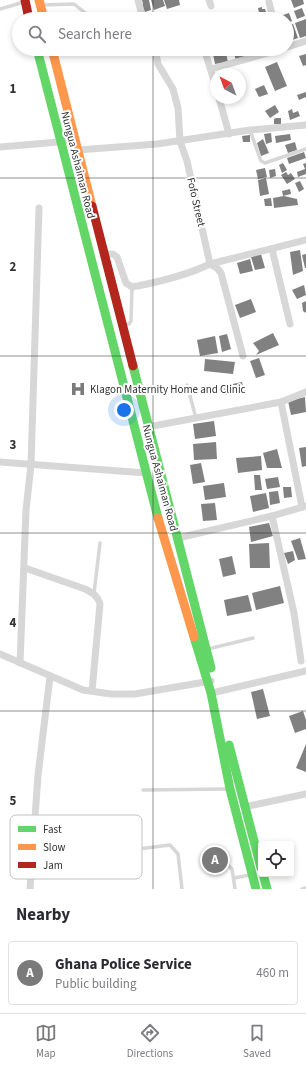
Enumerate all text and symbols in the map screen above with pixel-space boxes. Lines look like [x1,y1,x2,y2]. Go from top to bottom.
search box [12,12,294,56]
icon: search [26,23,48,45]
text: Search here [58,24,132,45]
north arrow [210,68,246,104]
text: 1 [10,80,17,98]
street label: Nungua Ashaiman Road [57,110,99,220]
street label: Fofo Street [183,176,209,228]
text: 2 [10,258,17,276]
hospital icon: Klagon Maternity Home and Clinic [69,380,87,398]
place label: Klagon Maternity Home and Clinic [90,382,246,397]
your location [114,400,134,420]
street label: Nungua Ashaiman Road [139,423,181,533]
text: 3 [10,436,17,454]
text: 4 [10,614,17,632]
text: 5 [10,792,17,810]
legend [10,815,142,879]
text: Fast [43,822,62,837]
text: Slow [43,840,66,855]
map controls [258,841,294,877]
button: locate [258,841,294,877]
pin: A [202,845,228,875]
text: Jam [43,858,63,873]
text: Nearby [16,903,70,927]
text: Ghana Police Service [55,954,192,975]
text: A [26,964,34,982]
text: 460 m [256,964,289,982]
text: Public building [55,975,137,993]
tab: Map [35,1022,57,1061]
tab: Directions [127,1022,173,1061]
tab: Saved [243,1022,271,1061]

